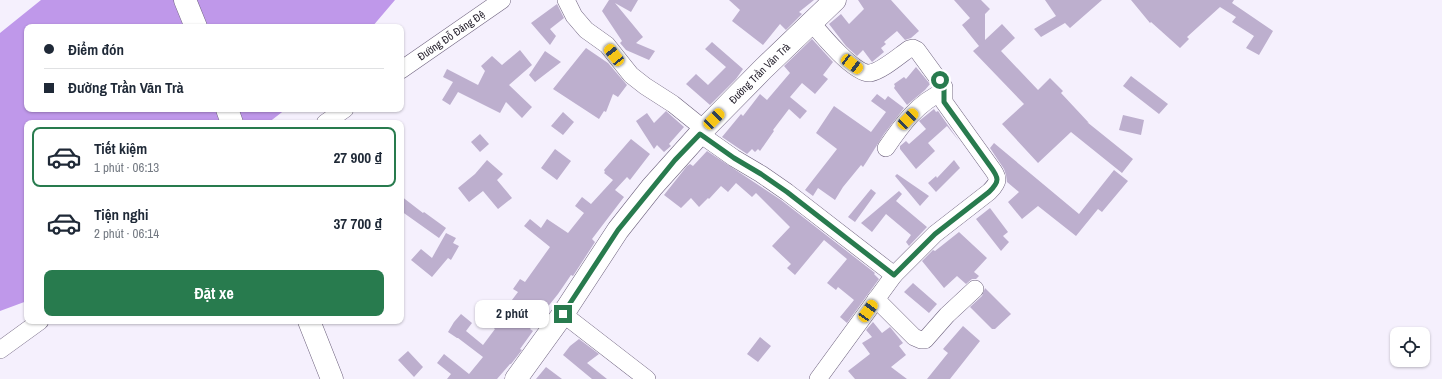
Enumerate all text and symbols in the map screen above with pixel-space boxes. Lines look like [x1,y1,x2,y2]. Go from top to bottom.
street label: Đường Đỗ Đăng Đệ [415,7,488,63]
text: Điểm đón [68,39,124,60]
street label: Đường Trần Văn Trà [726,40,793,107]
car [602,42,626,68]
car [839,52,865,76]
route start [931,71,949,89]
text: Đường Trần Văn Trà [68,77,184,98]
car [701,106,727,132]
car [895,106,921,132]
text: Tiết kiệm [94,138,147,159]
icon: car [46,139,82,175]
text: 27 900 ₫ [333,147,382,168]
text: 1 phút · 06:13 [94,159,159,176]
text: Tiện nghi [94,204,148,225]
icon: car [46,205,82,241]
text: 37 700 ₫ [333,213,382,234]
text: 2 phút · 06:14 [94,225,159,242]
button: Đặt xe [44,270,384,316]
car [856,298,880,324]
callout: 2 phút [475,300,549,328]
text: 2 phút [496,305,528,322]
route end [554,305,572,323]
map controls [1390,327,1430,367]
button: locate [1390,327,1430,367]

